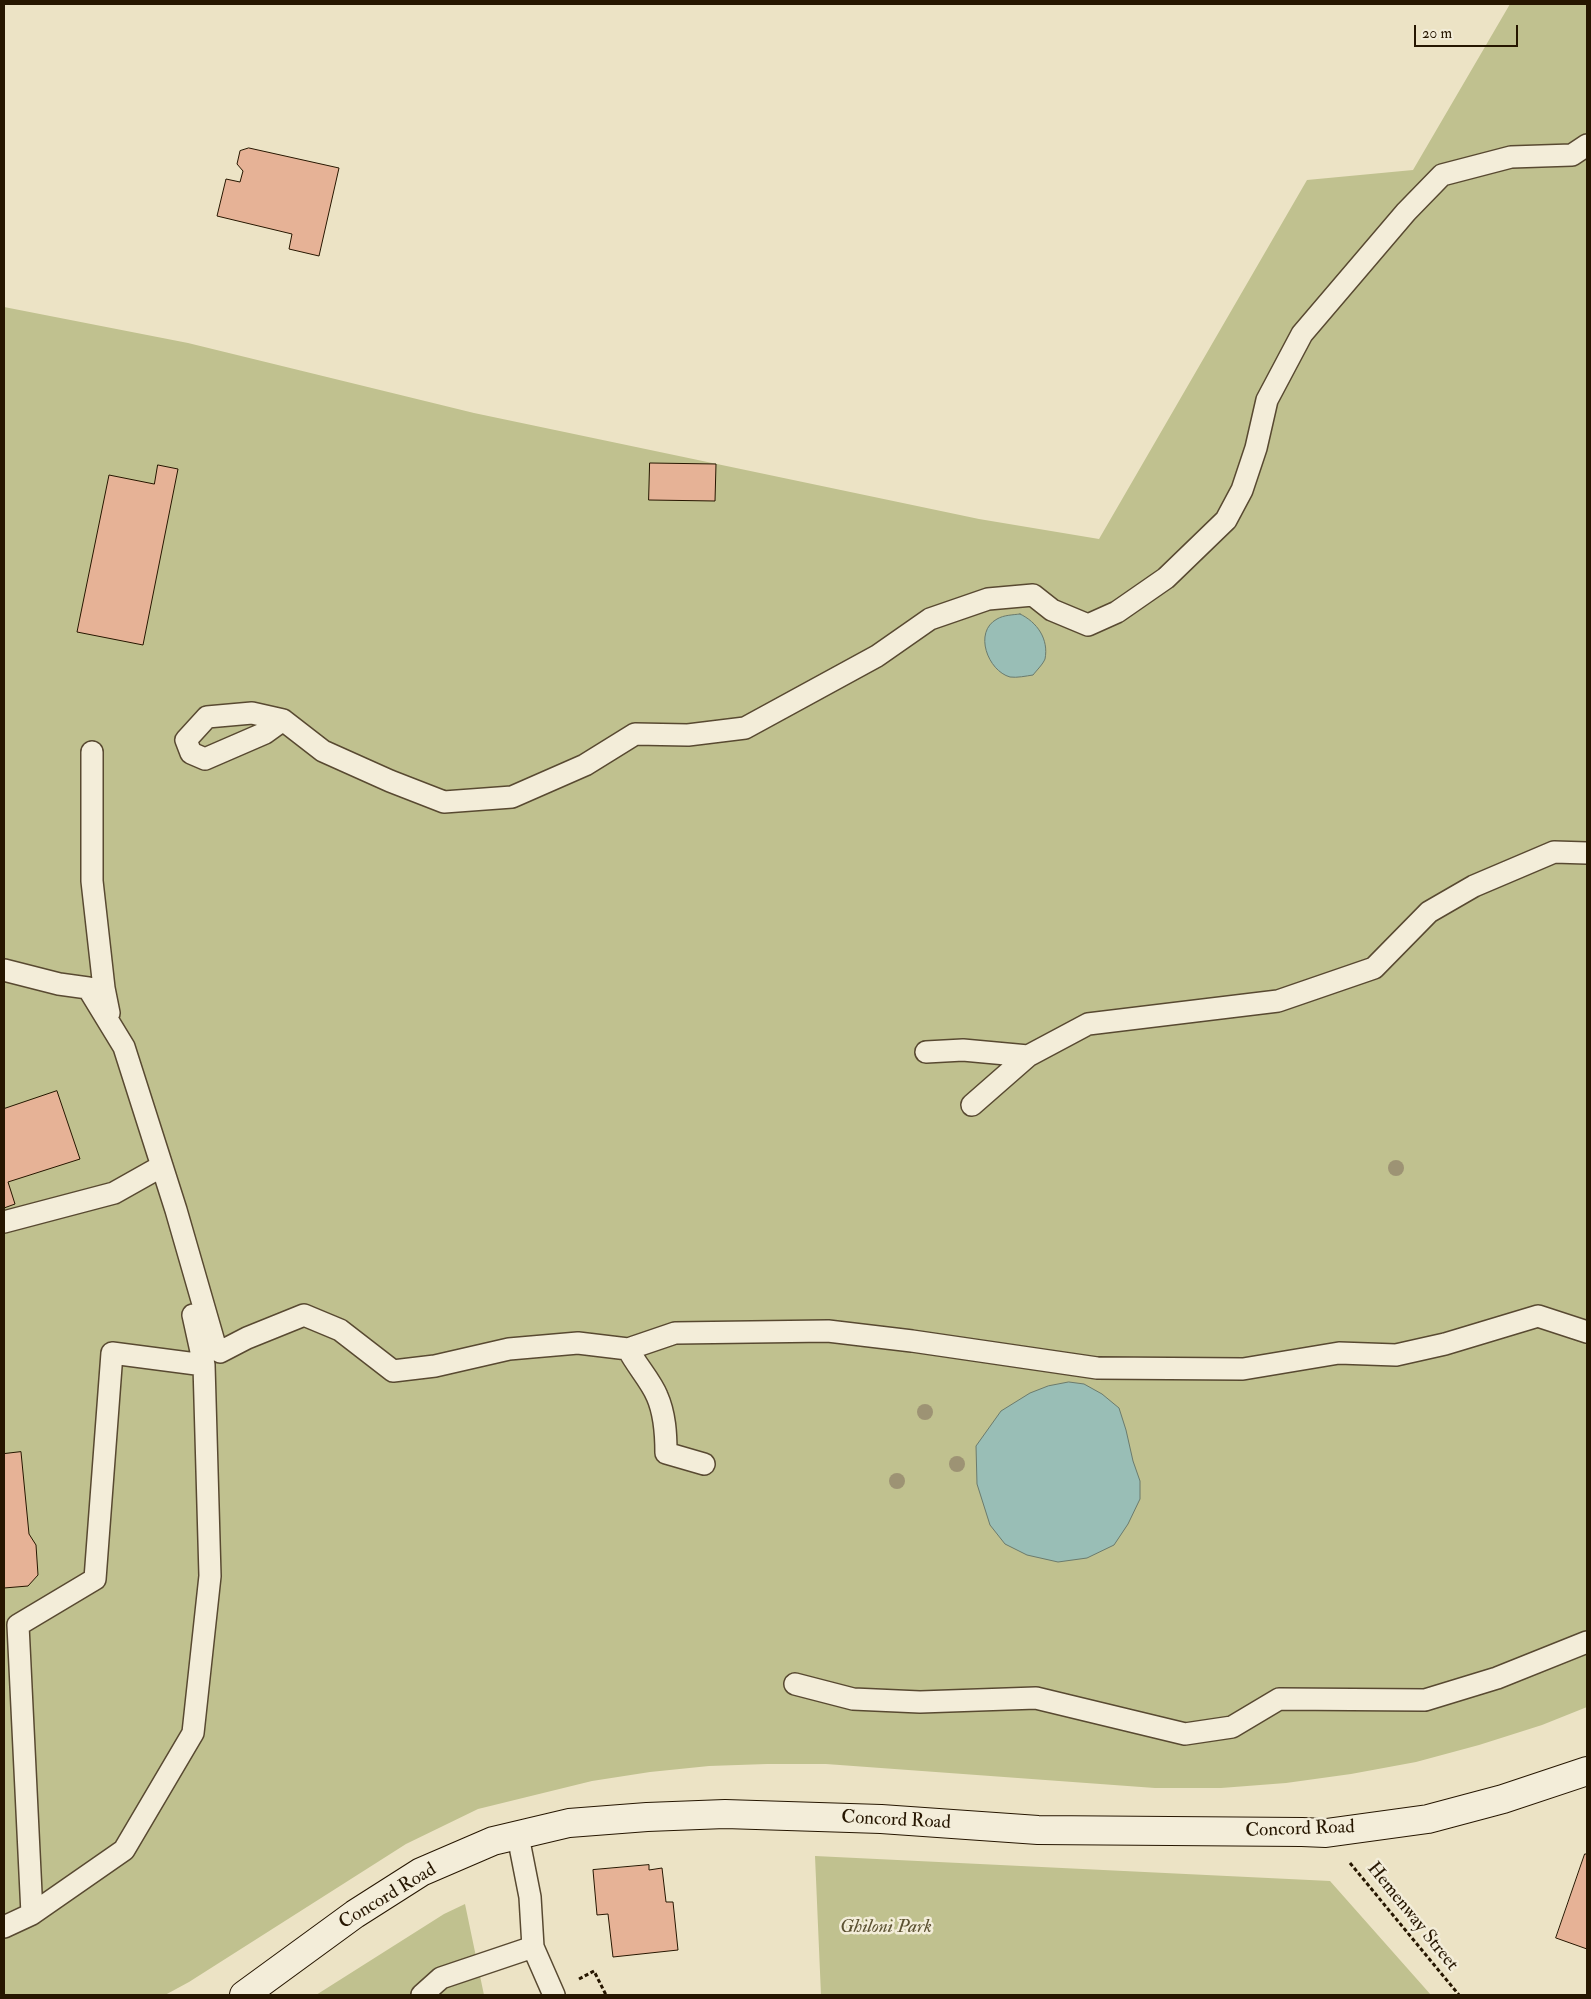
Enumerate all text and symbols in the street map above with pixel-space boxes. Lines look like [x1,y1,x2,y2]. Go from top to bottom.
scale bar [1416,15,1520,47]
text: 20 m [1422,24,1452,43]
street label: Concord Road [841,1807,951,1835]
street label: Concord Road [1245,1817,1355,1843]
street label: Hemenway Street [1361,1858,1463,1976]
street label: Concord Road [335,1859,441,1935]
park label: Ghiloni Park [840,1917,932,1939]

